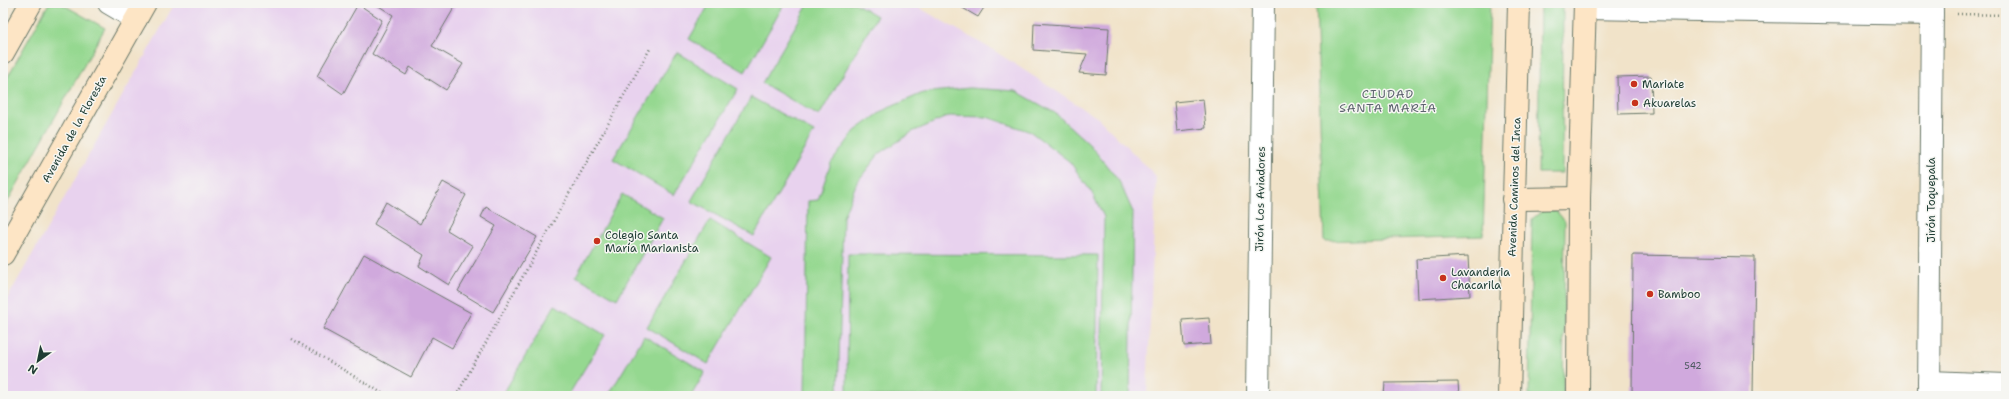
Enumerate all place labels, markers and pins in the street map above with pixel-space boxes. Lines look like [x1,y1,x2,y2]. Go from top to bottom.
place label: Mariate [1642,77,1684,92]
marker: Mariate [1629,79,1639,89]
place label: Akuarelas [1643,96,1696,111]
marker: Akuarelas [1630,98,1640,108]
place label: Colegio Santa María Marianista [605,228,699,256]
marker: Colegio Santa María Marianista [592,236,602,246]
place label: Lavanderia Chacarila [1451,265,1510,293]
marker: Lavanderia Chacarila [1438,273,1448,283]
place label: Bamboo [1658,287,1701,302]
marker: Bamboo [1645,289,1655,299]

